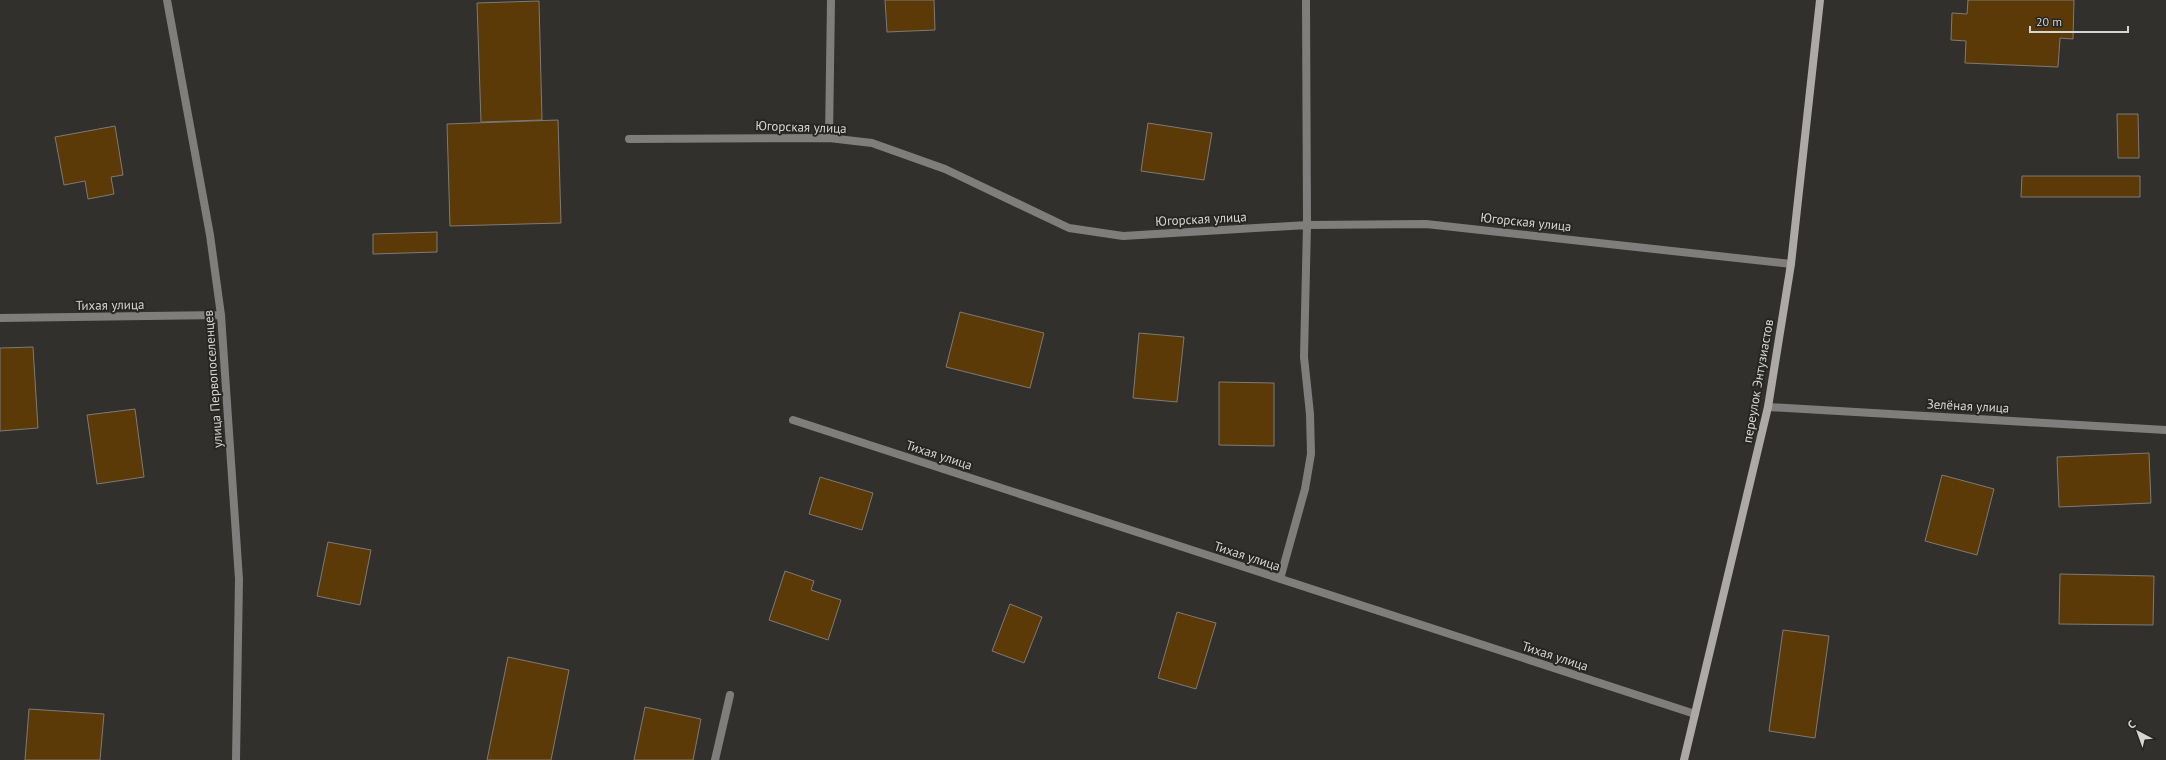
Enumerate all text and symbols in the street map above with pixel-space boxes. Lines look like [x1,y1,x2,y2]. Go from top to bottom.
scale bar [2030,8,2128,34]
text: 20 m [2036,14,2062,29]
street label: Югорская улица [755,117,847,137]
street label: Югорская улица [1155,208,1247,230]
street label: Югорская улица [1480,209,1572,235]
street label: Тихая улица [75,296,145,314]
street label: улица Первопоселенцев [200,309,226,449]
street label: переулок Энтузиастов [1739,318,1777,444]
street label: Зелёная улица [1926,395,2010,417]
street label: Тихая улица [904,436,974,474]
street label: Тихая улица [1212,537,1282,575]
street label: Тихая улица [1520,637,1590,675]
north arrow [2118,712,2158,752]
text: С [2125,717,2138,732]

